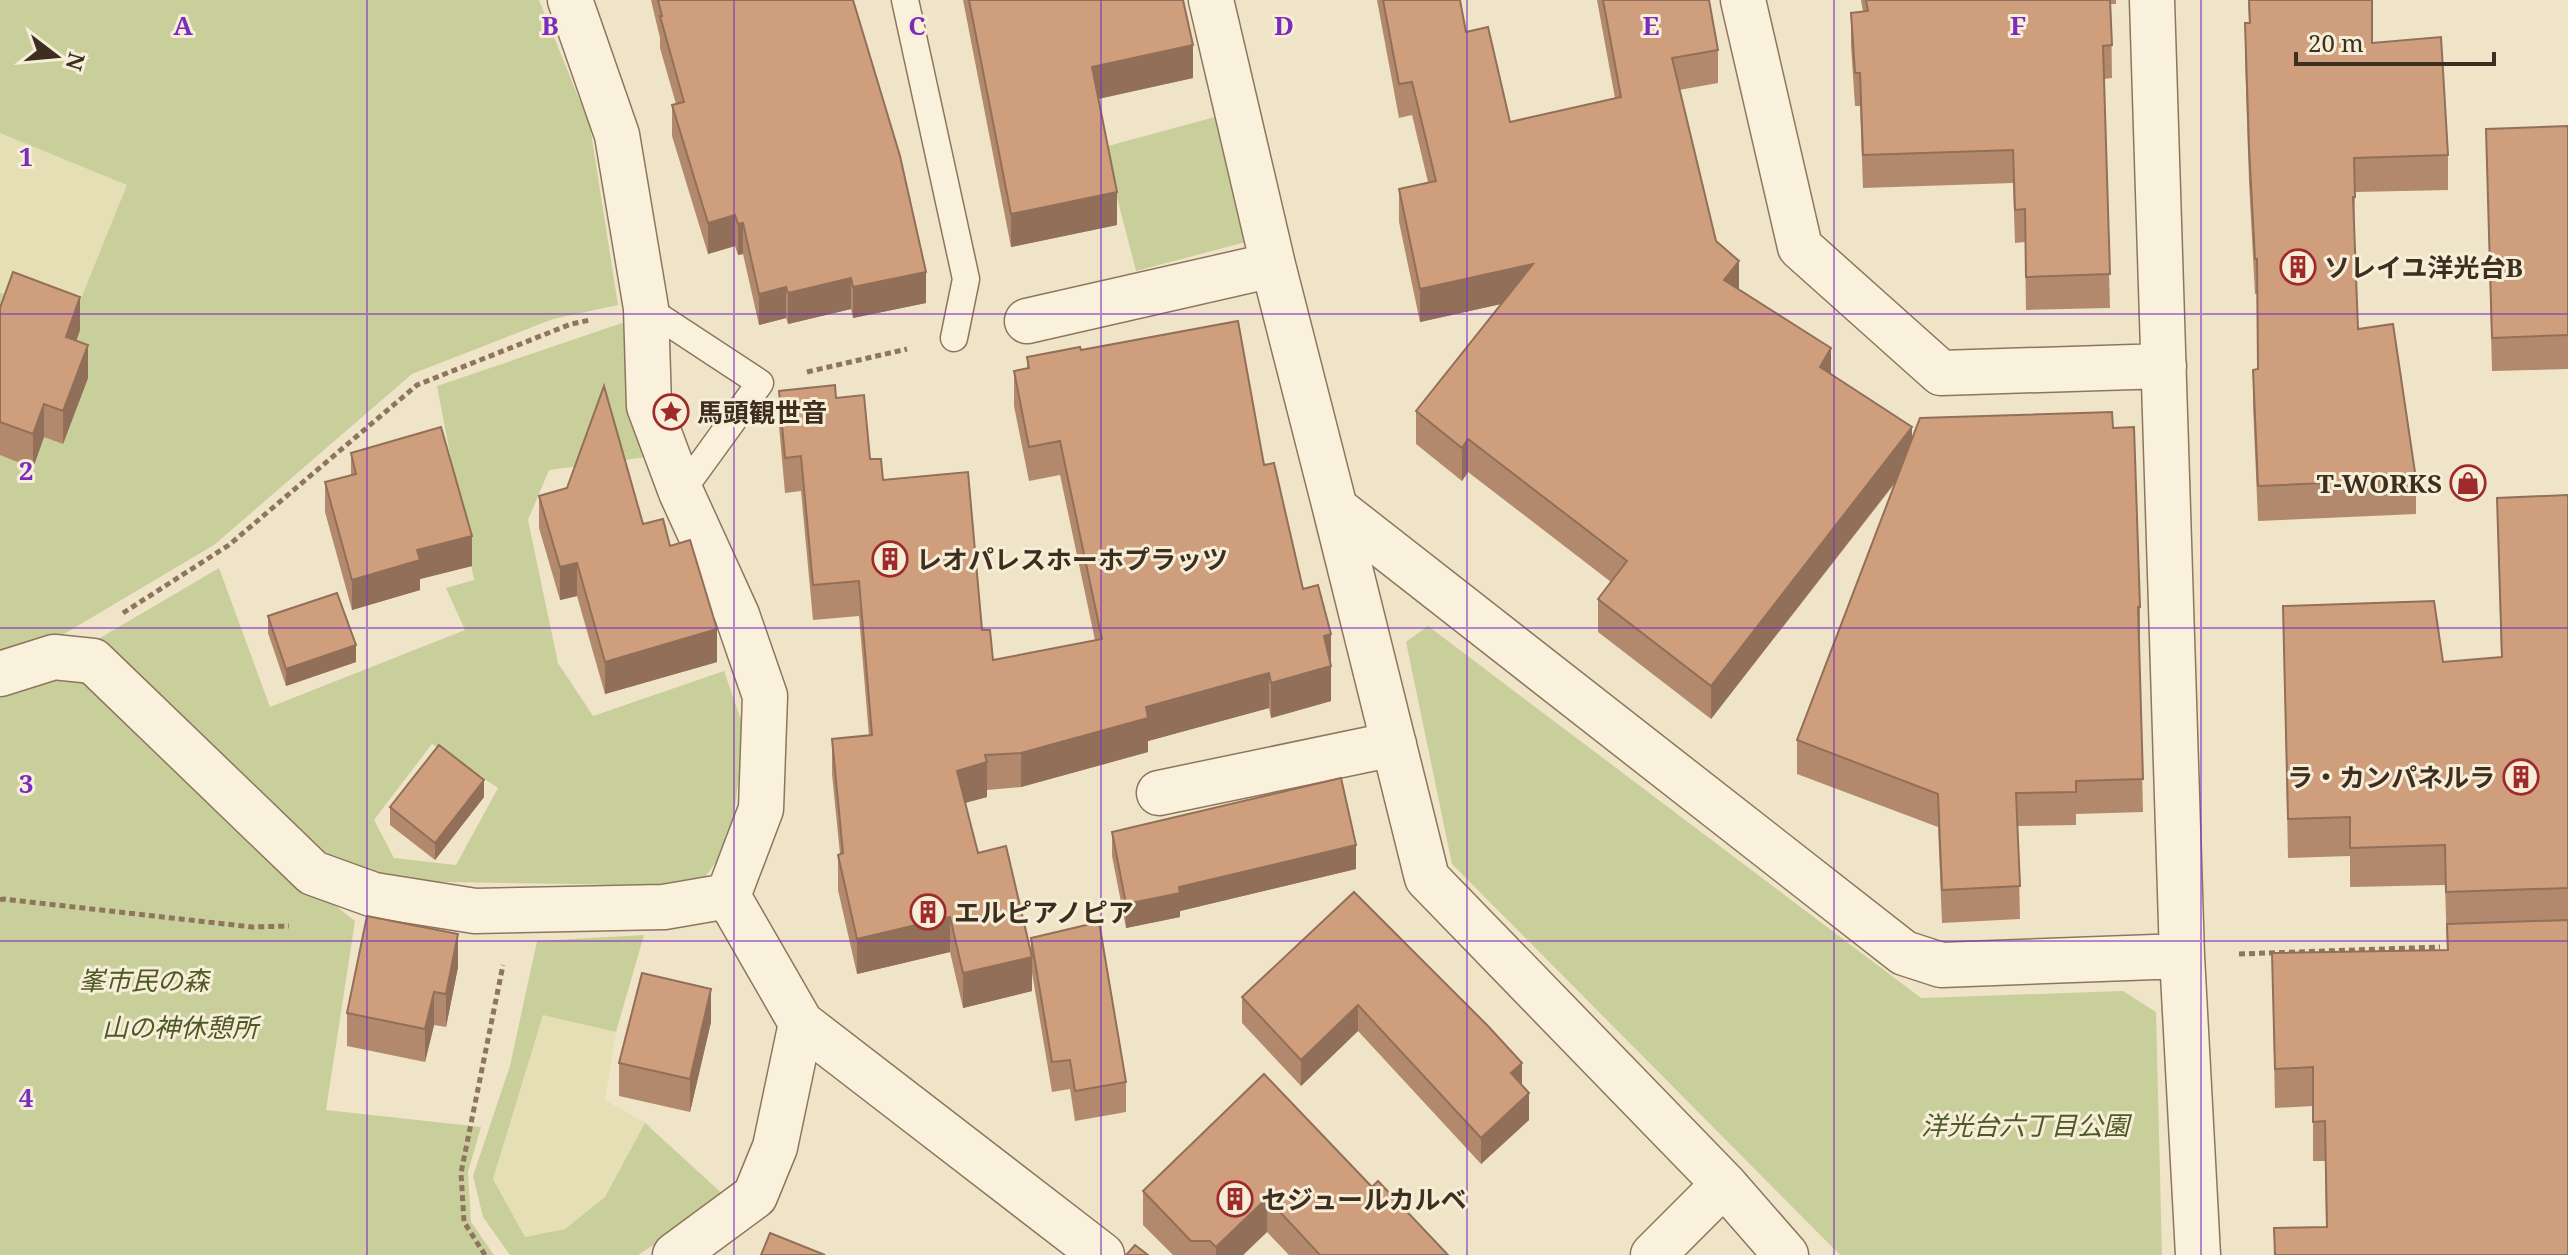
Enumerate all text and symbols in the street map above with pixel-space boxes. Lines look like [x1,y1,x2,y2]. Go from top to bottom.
text: A [173,7,193,43]
text: B [541,7,559,43]
text: C [908,7,926,43]
text: D [1274,7,1294,43]
text: E [1643,7,1660,43]
text: F [2010,7,2026,43]
north arrow [16,16,96,96]
scale bar [2296,16,2494,66]
text: 20 m [2308,26,2364,59]
text: N [59,49,93,74]
text: 1 [19,138,33,174]
building icon: ソレイユ洋光台B [2279,248,2317,286]
place label: ソレイユ洋光台B [2324,249,2523,285]
place icon: 馬頭観世音 [652,393,690,431]
place label: 馬頭観世音 [697,394,827,430]
text: 2 [19,452,33,488]
shop icon: T-WORKS [2449,464,2487,502]
place label: T-WORKS [2317,465,2442,501]
building icon: レオパレスホーホプラッツ [871,540,909,578]
place label: レオパレスホーホプラッツ [916,541,1228,577]
building icon: ラ・カンパネルラ [2502,758,2540,796]
place label: ラ・カンパネルラ [2287,759,2495,795]
text: 3 [19,765,33,801]
building icon: エルピアノピア [909,893,947,931]
place label: エルピアノピア [954,894,1134,930]
park label: 峯市民の森 [79,962,212,998]
park label: 山の神休憩所 [102,1009,262,1045]
text: 4 [19,1079,34,1115]
park label: 洋光台六丁目公園 [1921,1107,2133,1143]
building icon: セジュールカルベ [1216,1180,1254,1218]
place label: セジュールカルベ [1261,1181,1466,1217]

